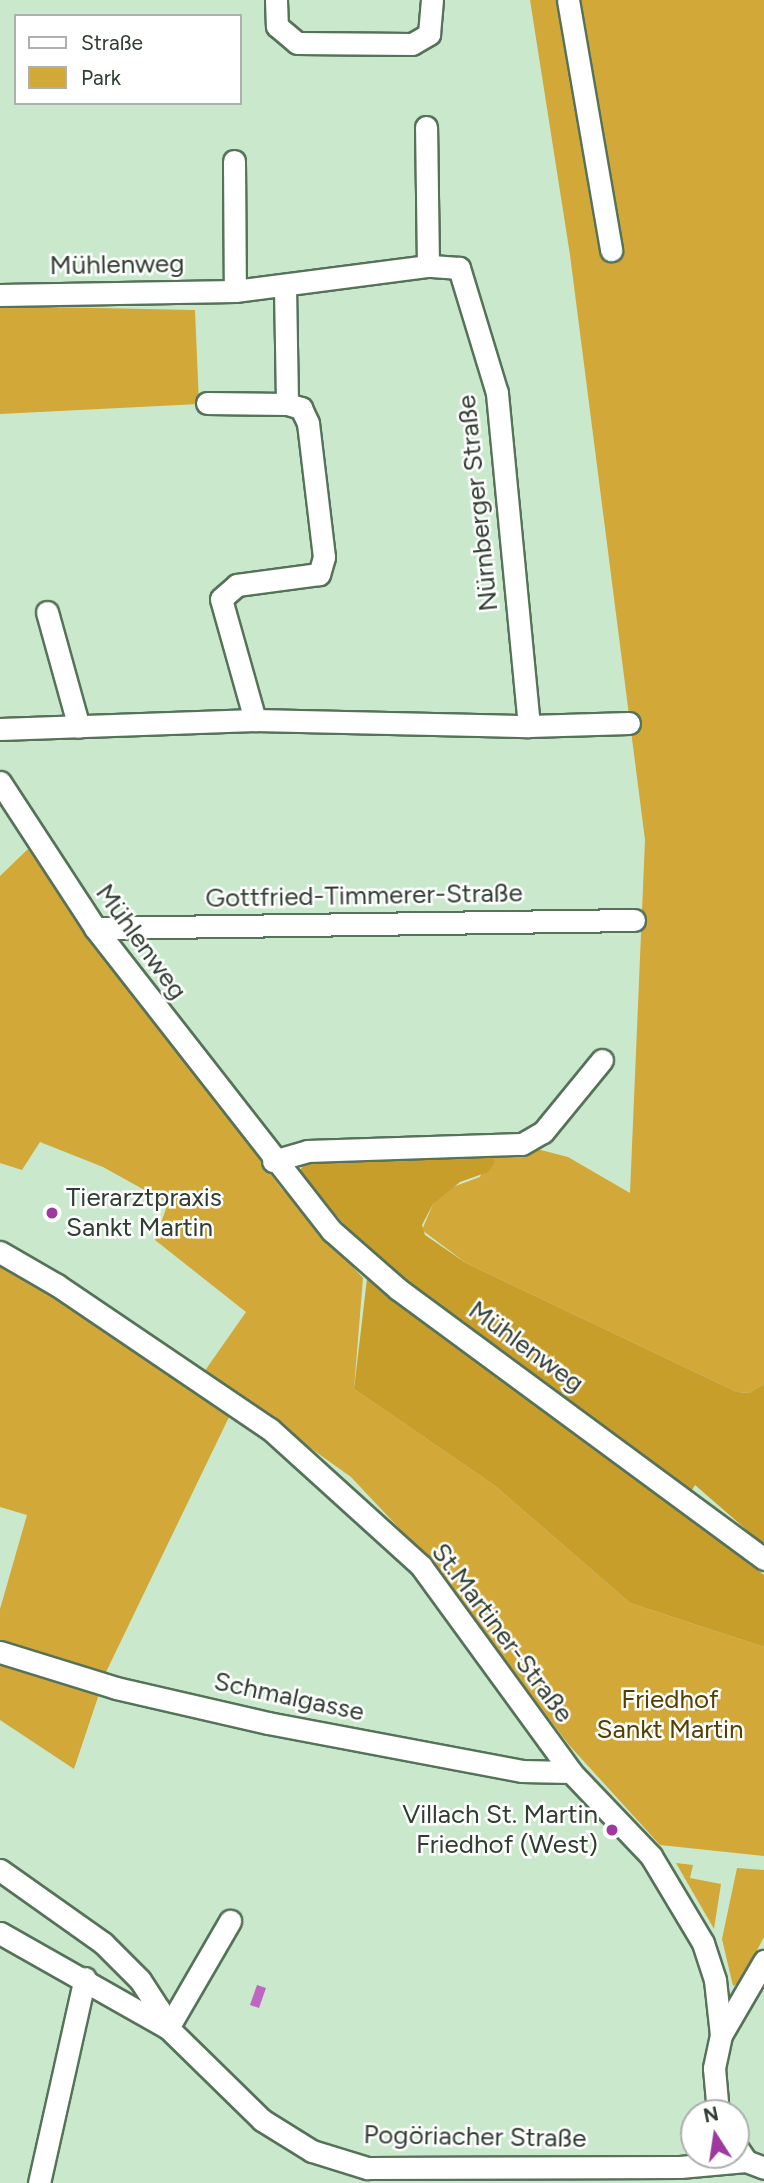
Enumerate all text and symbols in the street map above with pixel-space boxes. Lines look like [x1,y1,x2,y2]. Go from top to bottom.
legend [14,14,242,105]
text: Straße [81,30,143,55]
text: Park [81,65,121,90]
street label: Mühlenweg [49,248,185,282]
street label: Nürnberger Straße [451,393,505,613]
street label: Mühlenweg [89,878,193,1006]
street label: Gottfried-Timmerer-Straße [205,878,523,914]
place label: Tierarztpraxis Sankt Martin [66,1182,222,1244]
marker: Tierarztpraxis Sankt Martin [44,1205,60,1221]
street label: Mühlenweg [462,1295,590,1399]
street label: St.Martiner-Straße [425,1537,579,1729]
street label: Schmalgasse [211,1666,367,1728]
park label: Friedhof Sankt Martin [596,1684,744,1746]
place label: Villach St. Martin Friedhof (West) [402,1799,598,1860]
marker: Villach St. Martin Friedhof (West) [604,1822,620,1838]
north arrow [680,2099,750,2169]
text: N [701,2102,721,2128]
street label: Pogöriacher Straße [363,2119,587,2155]

